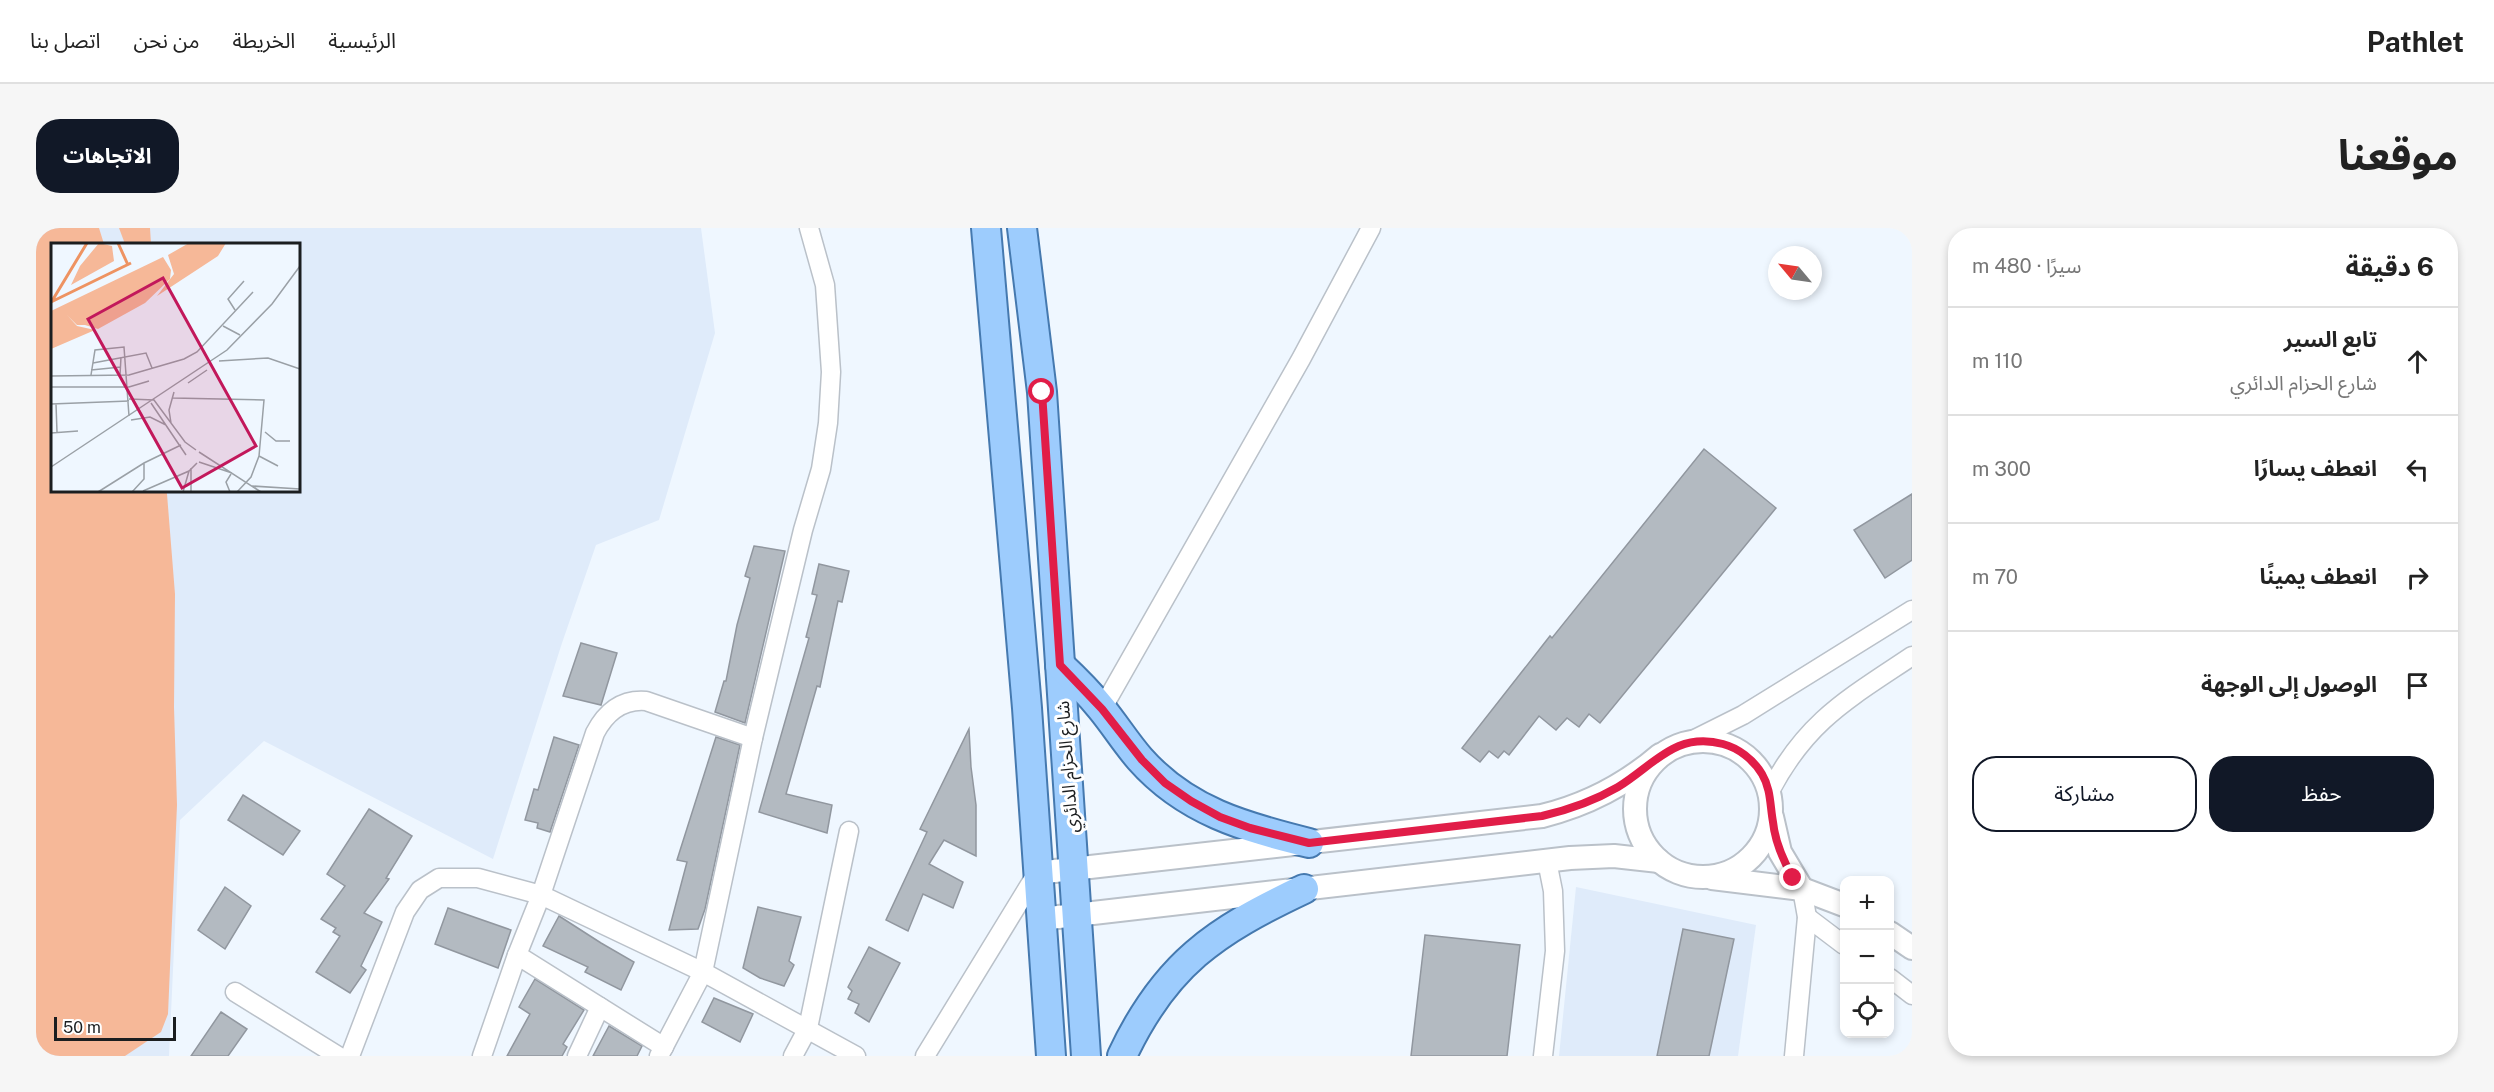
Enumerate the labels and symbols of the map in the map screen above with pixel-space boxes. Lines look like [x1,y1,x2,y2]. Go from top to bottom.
inset map [51,243,300,492]
north arrow [1768,246,1822,300]
route start [1028,378,1054,404]
street label: شارع الحزام الدائري [1052,700,1086,834]
route end [1779,864,1805,890]
scale bar [54,1014,176,1042]

